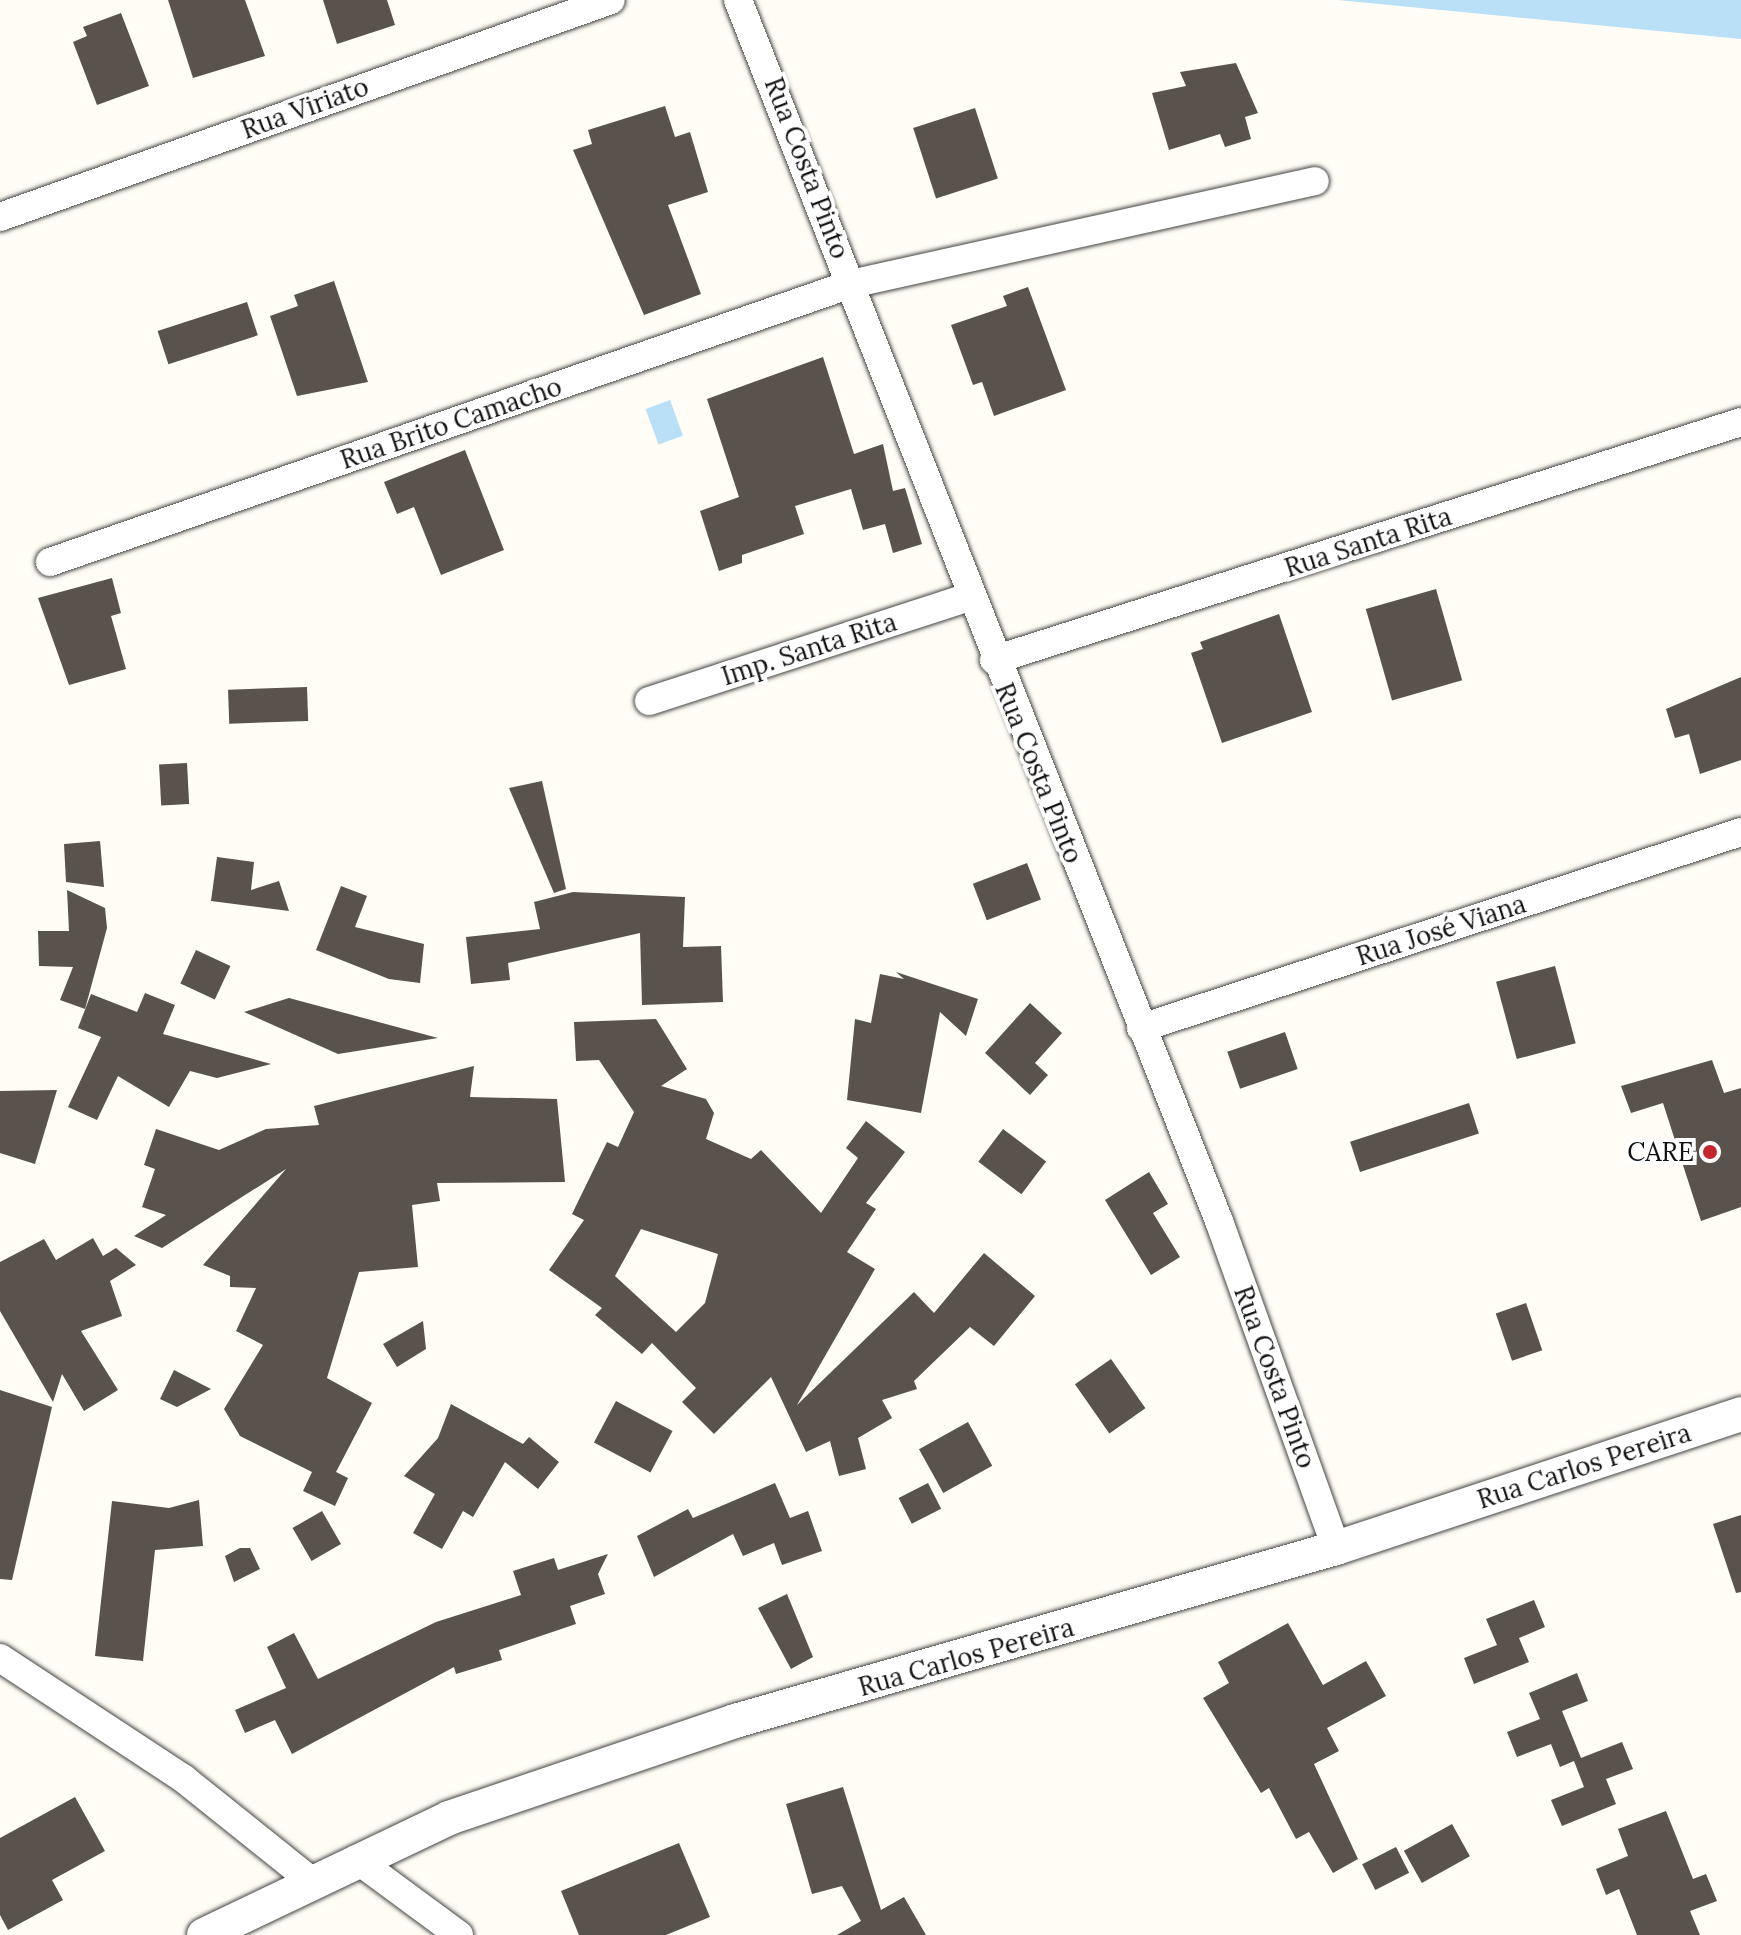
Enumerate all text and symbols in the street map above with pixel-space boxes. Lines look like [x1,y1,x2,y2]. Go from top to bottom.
street label: Rua Viriato [237,71,373,145]
street label: Rua Costa Pinto [758,73,856,263]
street label: Rua Brito Camacho [336,370,566,476]
street label: Rua Santa Rita [1281,500,1455,584]
street label: Imp. Santa Rita [718,606,900,692]
street label: Rua Costa Pinto [989,678,1089,868]
street label: Rua José Viana [1352,888,1530,972]
place label: CARE [1627,1136,1694,1168]
marker: CARE [1701,1143,1719,1161]
street label: Rua Costa Pinto [1228,1282,1322,1472]
street label: Rua Carlos Pereira [1473,1417,1695,1515]
street label: Rua Carlos Pereira [855,1611,1077,1703]

